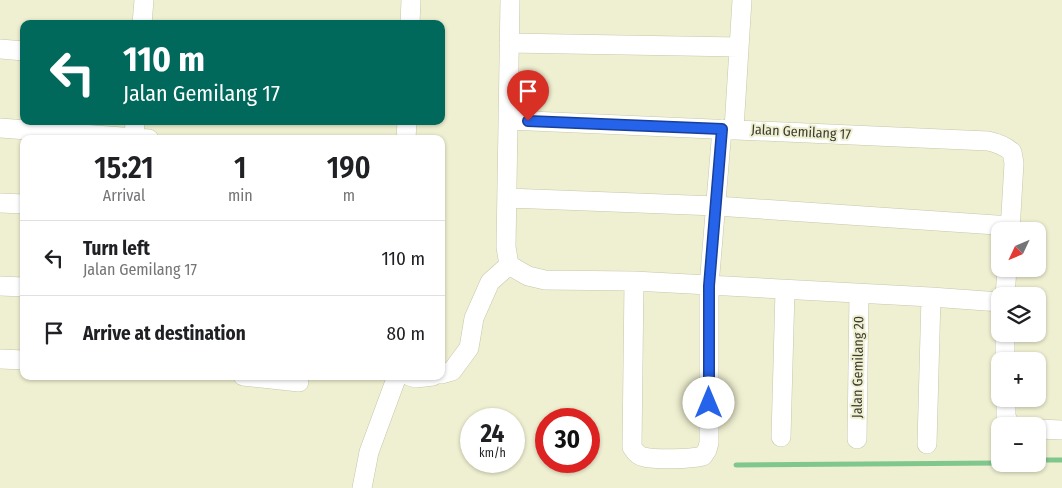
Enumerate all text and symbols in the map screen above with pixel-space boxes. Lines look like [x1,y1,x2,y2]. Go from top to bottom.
text: 110 m [123,38,205,80]
icon: left [40,40,105,105]
pin [507,70,549,121]
icon: arrive [514,77,542,105]
text: Jalan Gemilang 17 [123,80,280,107]
street label: Jalan Gemilang 17 [751,121,852,143]
text: 15:21 [94,150,154,186]
text: 1 [234,150,247,186]
text: 190 [327,150,371,186]
text: Arrival [103,186,145,205]
text: min [228,186,253,205]
text: m [343,186,355,205]
north arrow [991,222,1046,278]
map controls [991,222,1046,472]
text: Turn left [83,237,150,260]
icon: left [40,244,68,272]
text: 110 m [381,247,425,270]
text: Jalan Gemilang 17 [83,260,197,279]
button: layers [991,287,1046,342]
street label: Jalan Gemilang 20 [849,316,867,418]
icon: arrive [40,319,68,347]
text: Arrive at destination [83,322,246,345]
text: 80 m [387,322,425,345]
button: + [991,352,1046,407]
position arrow [682,376,734,428]
speed limit sign: 30 [535,408,600,473]
button: − [991,417,1046,472]
text: 24 [481,419,504,449]
text: km/h [479,446,506,460]

